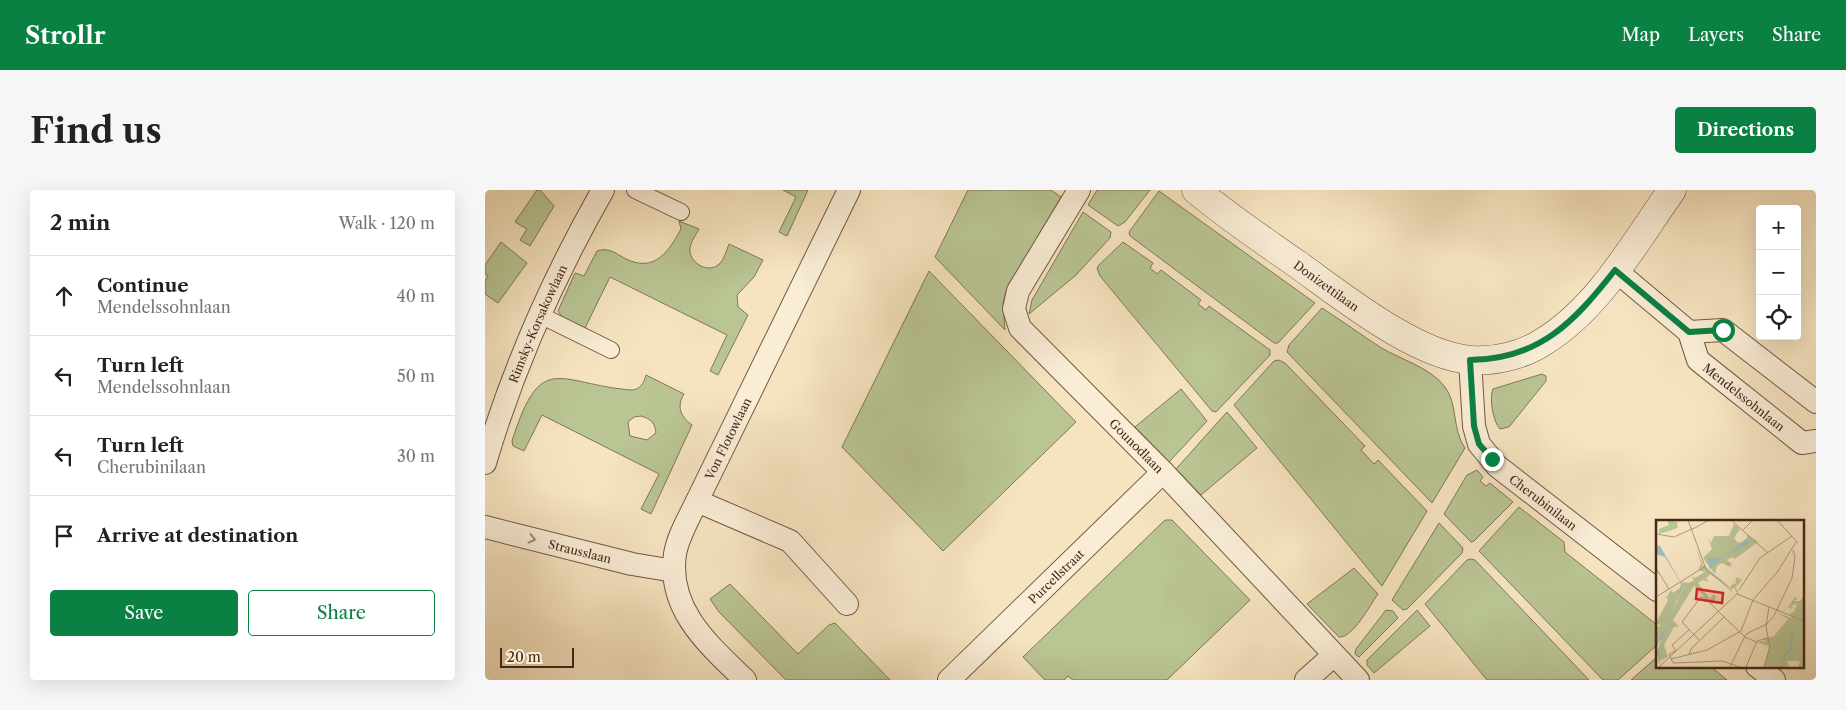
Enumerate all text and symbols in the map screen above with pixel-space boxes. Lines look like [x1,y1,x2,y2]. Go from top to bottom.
text: Strollr [25,21,105,50]
text: Map [1622,24,1660,46]
text: Layers [1688,24,1744,46]
text: Share [1772,24,1821,46]
button: Directions [1675,107,1816,153]
text: Find us [30,109,162,152]
map controls [1756,205,1801,340]
button: + [1756,205,1801,250]
text: 2 min [50,210,110,235]
text: Walk · 120 m [339,213,435,233]
button: − [1756,250,1801,295]
street label: Donizettilaan [1291,257,1363,314]
street label: Rimsky-Korsakowlaan [505,262,570,385]
text: Continue [97,274,189,297]
icon: ahead [50,282,78,310]
text: 40 m [396,286,435,306]
button: locate [1756,295,1801,340]
text: Mendelssohnlaan [97,297,231,317]
route start [1712,319,1735,342]
text: Turn left [97,354,184,377]
street label: Mendelssohnlaan [1700,360,1788,434]
icon: left [50,362,78,390]
text: 50 m [397,366,435,386]
text: Mendelssohnlaan [97,377,231,397]
street label: Von Flotowlaan [701,394,754,483]
street label: Gounodlaan [1107,415,1167,476]
text: Turn left [97,434,184,457]
icon: left [50,442,78,470]
text: 30 m [397,446,435,466]
route end [1481,448,1504,471]
text: Cherubinilaan [97,457,206,477]
street label: Cherubinilaan [1507,471,1581,533]
inset map [1656,520,1803,668]
icon: arrive [50,522,78,550]
text: Arrive at destination [97,524,298,547]
one-way arrow [528,534,536,544]
street label: Strausslaan [547,536,614,566]
street label: Purcellstraat [1025,545,1087,607]
button: Save [50,590,238,636]
button: Share [248,590,435,636]
scale bar [500,645,574,668]
text: 20 m [507,648,541,666]

